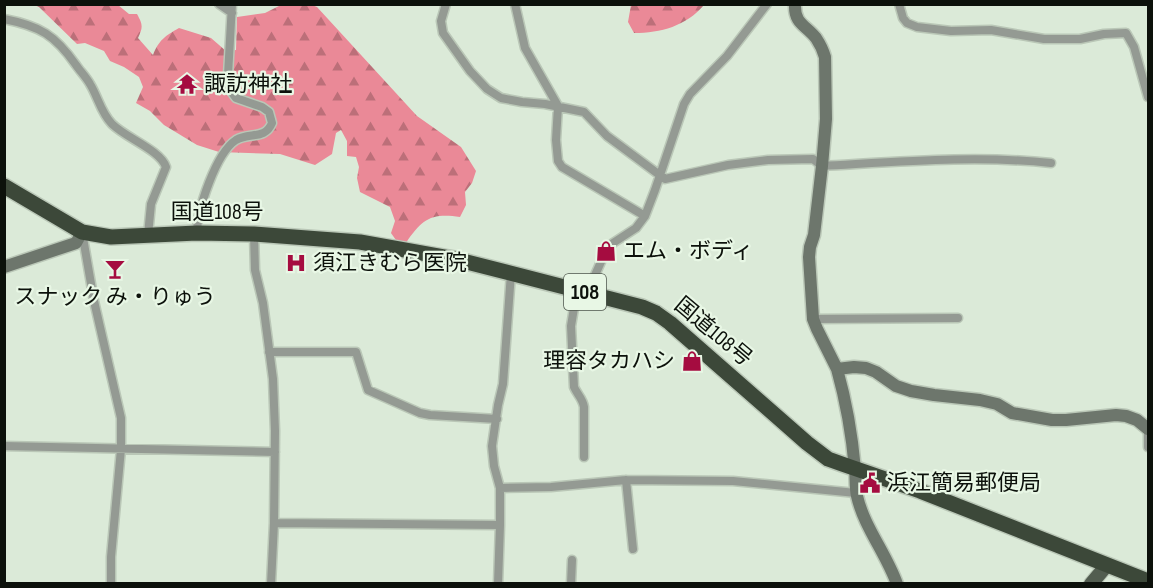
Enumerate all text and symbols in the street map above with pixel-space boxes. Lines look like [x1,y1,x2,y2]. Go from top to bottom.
place label: 諏訪神社 [204,71,292,98]
temple icon: 諏訪神社 [175,72,199,96]
street label: 国道108号 [170,199,264,226]
place label: エム・ボディ [623,238,753,265]
shop icon: エム・ボディ [594,239,618,263]
place label: 須江きむら医院 [313,250,467,277]
hospital icon: 須江きむら医院 [284,251,308,275]
bar icon: スナック み・りゅう [103,257,127,281]
road number: 108 [564,274,606,310]
place label: スナック み・りゅう [14,284,216,311]
street label: 国道108号 [669,292,757,372]
place label: 理容タカハシ [543,348,675,375]
shop icon: 理容タカハシ [680,349,704,373]
place label: 浜江簡易郵便局 [887,470,1041,497]
public building icon: 浜江簡易郵便局 [858,471,882,495]

